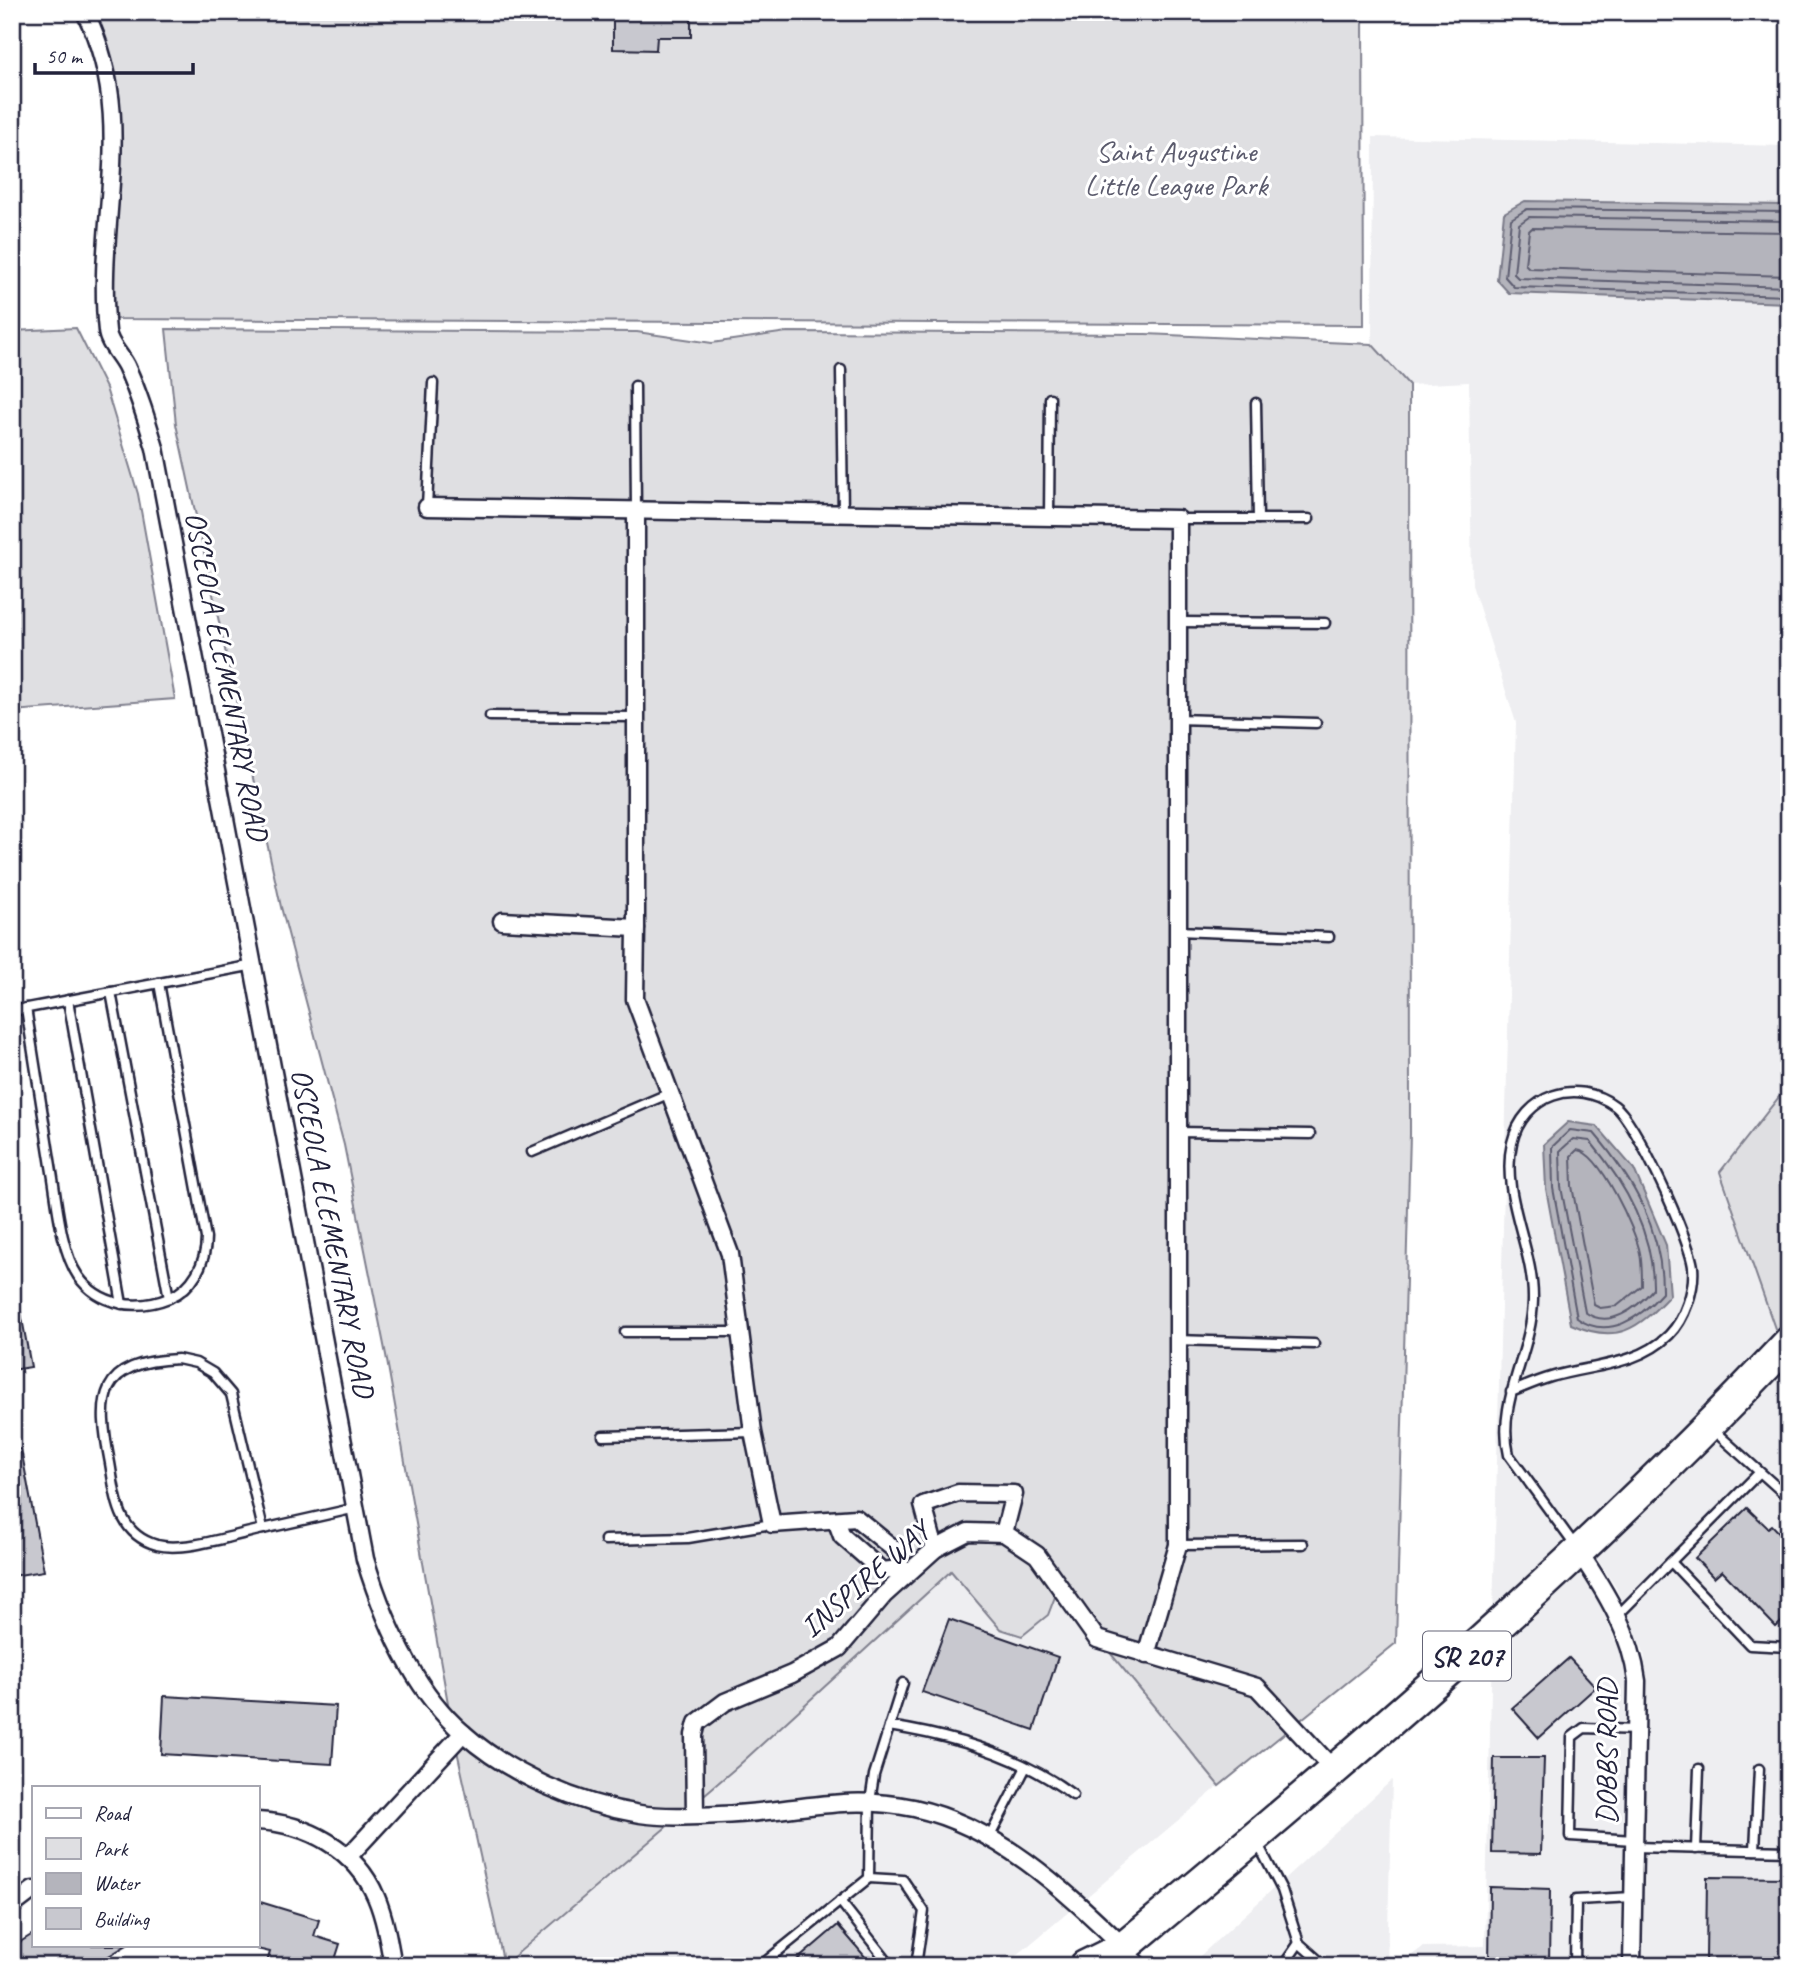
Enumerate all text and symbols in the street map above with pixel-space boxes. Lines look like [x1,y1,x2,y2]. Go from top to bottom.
scale bar [35,32,192,76]
text: 50 m [46,43,84,69]
park label: Saint Augustine Little League Park [1085,132,1269,204]
street label: OSCEOLA ELEMENTARY ROAD [176,508,278,846]
street label: OSCEOLA ELEMENTARY ROAD [282,1065,384,1403]
street label: INSPIRE WAY [792,1510,941,1646]
road number: SR 207 [1423,1632,1511,1680]
street label: DOBBS ROAD [1587,1677,1625,1825]
legend [32,1786,259,1946]
text: Road [94,1800,133,1826]
text: Park [94,1836,129,1862]
text: Water [94,1870,141,1896]
text: Building [94,1906,151,1932]

